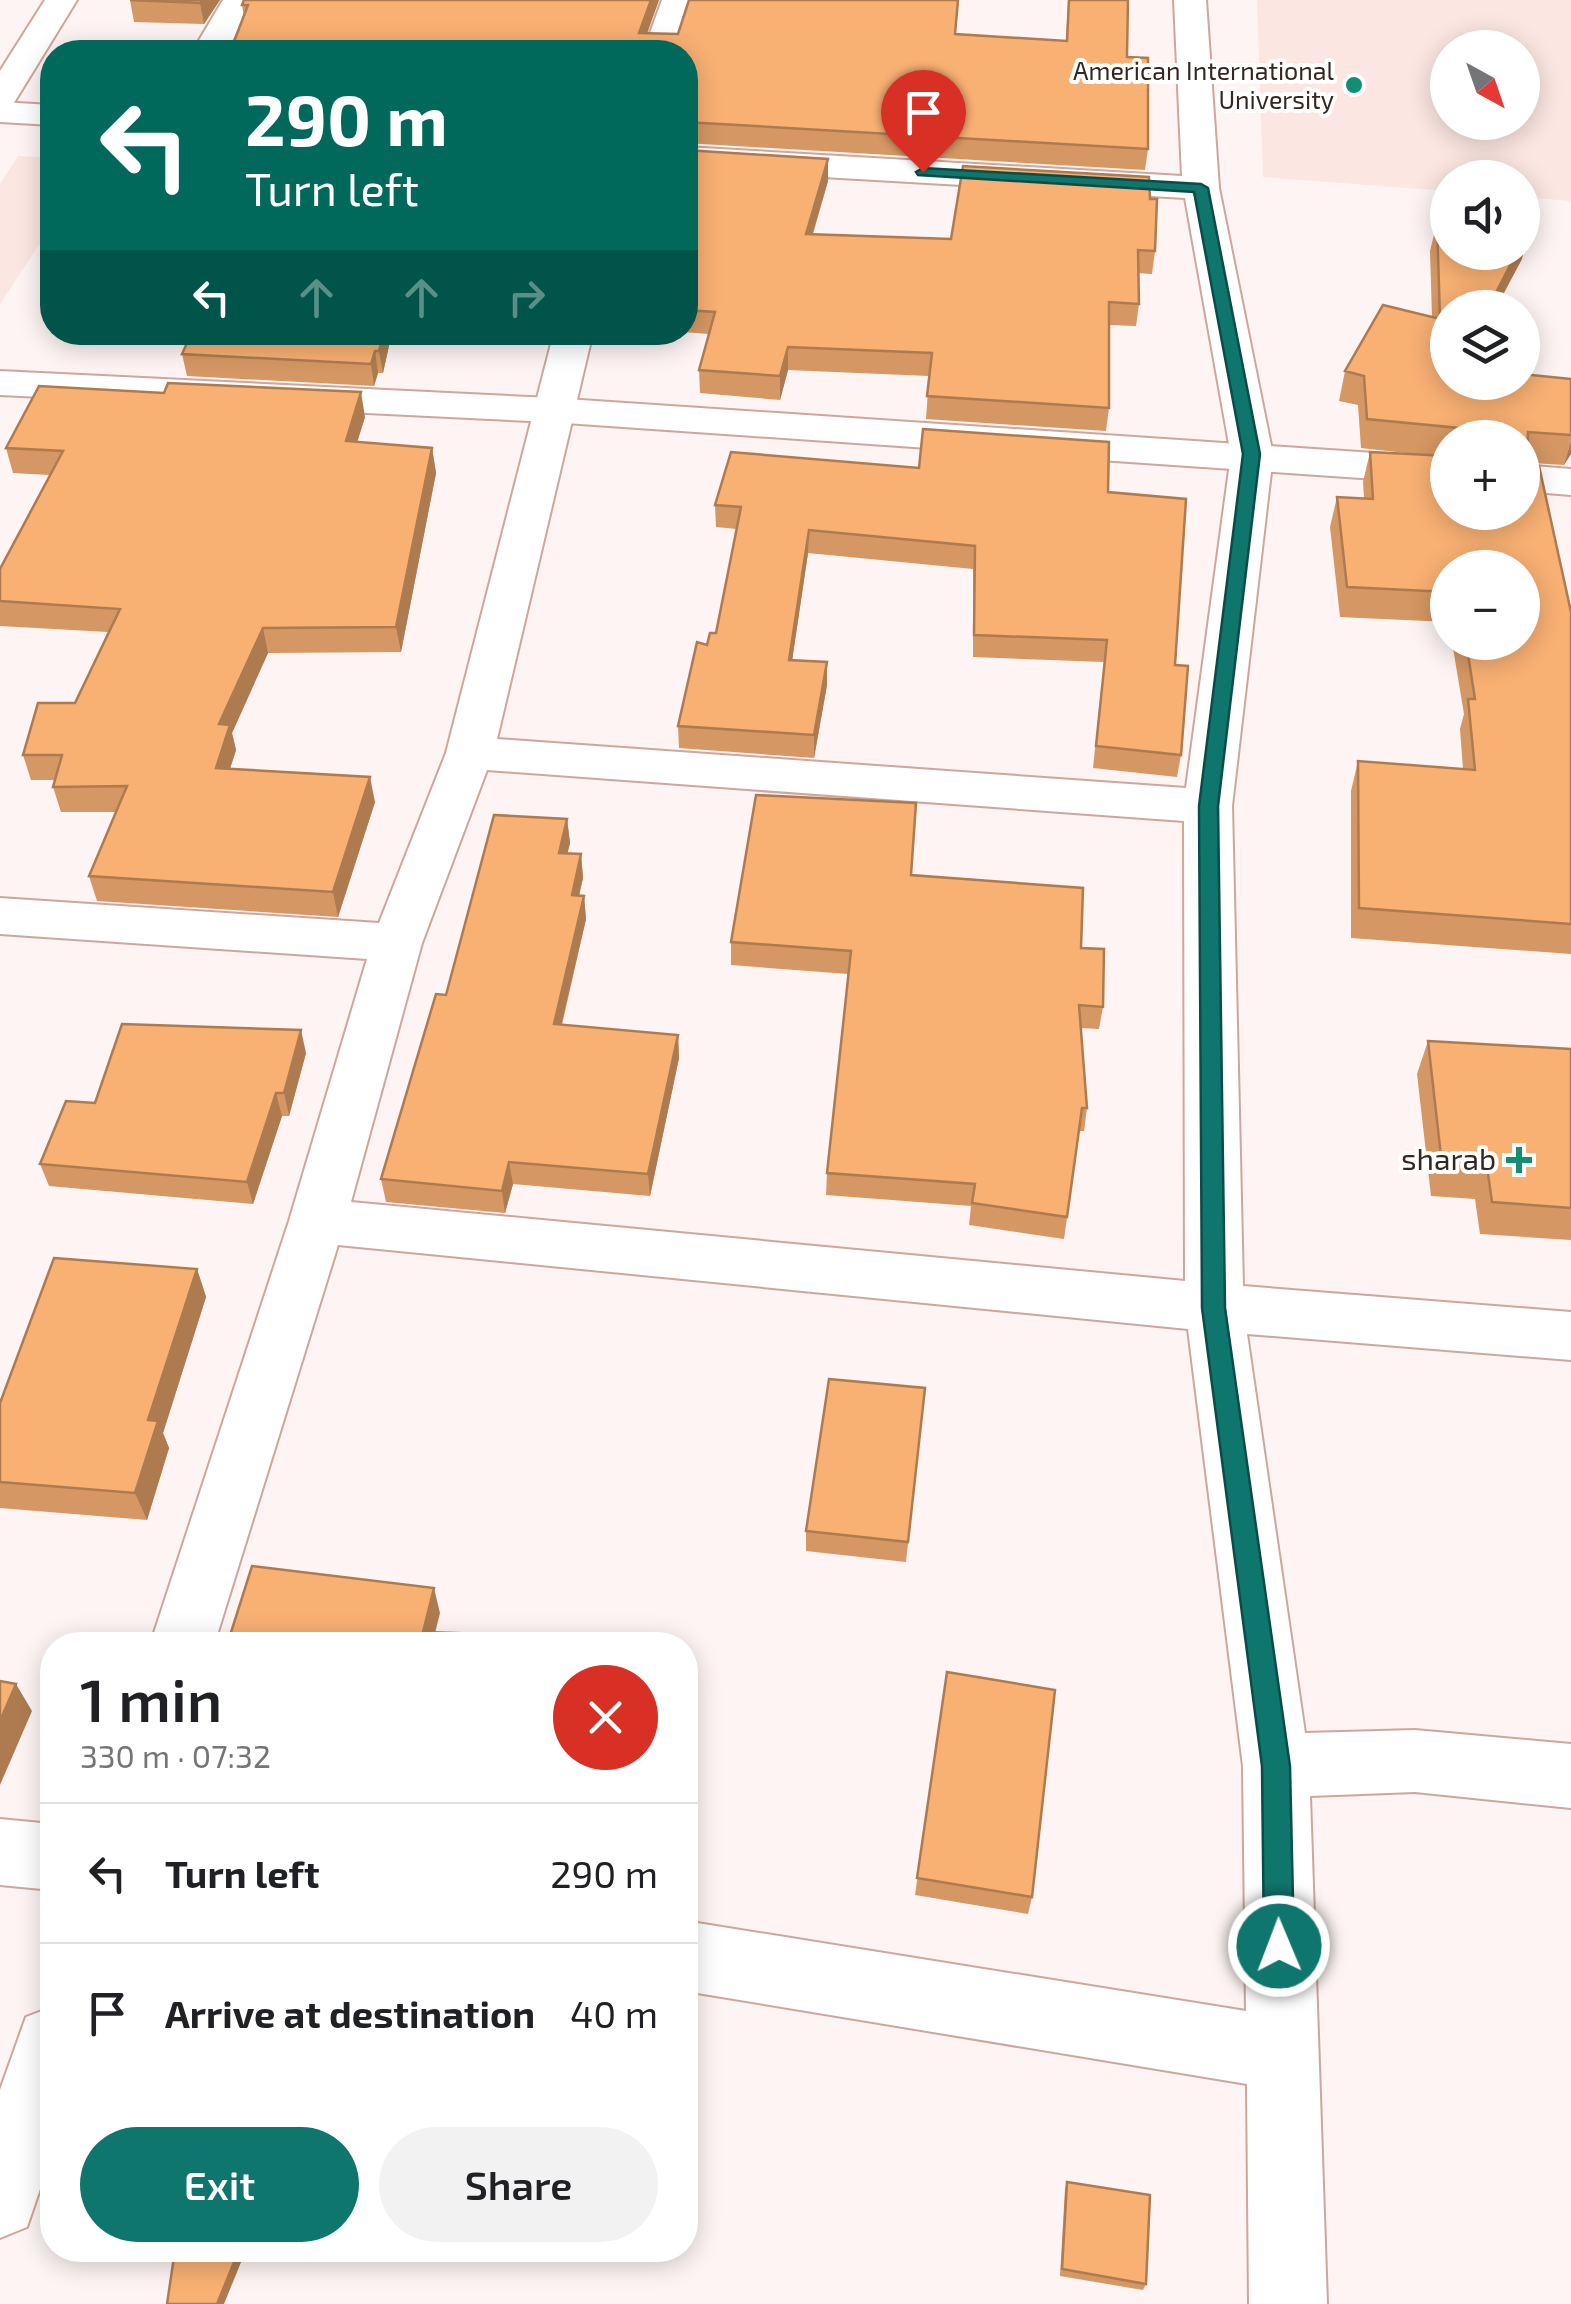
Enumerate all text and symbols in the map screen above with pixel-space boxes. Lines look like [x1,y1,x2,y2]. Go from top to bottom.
north arrow [1430,30,1540,140]
map controls [1430,30,1540,660]
place label: American International University [1073,55,1335,114]
pin [881,70,966,173]
marker: American International University [1343,74,1365,96]
text: 290 m [245,76,448,160]
icon: left [80,80,210,210]
icon: arrive [896,85,951,140]
button: sound [1430,160,1540,270]
text: Turn left [245,161,419,215]
icon: left [184,270,239,325]
icon: ahead [289,270,344,325]
icon: ahead [394,270,449,325]
icon: right [499,270,554,325]
button: layers [1430,290,1540,400]
button: + [1430,420,1540,530]
button: − [1430,550,1540,660]
place label: sharab [1401,1140,1496,1176]
marker: sharab [1506,1147,1532,1173]
text: 1 min [80,1662,222,1734]
button: close [553,1665,658,1770]
text: 330 m · 07:32 [80,1736,271,1774]
icon: left [80,1846,135,1901]
text: Turn left [165,1850,320,1896]
text: 290 m [550,1850,658,1896]
position arrow [1227,1894,1331,1998]
icon: arrive [80,1986,135,2041]
text: Arrive at destination [165,1990,535,2036]
text: 40 m [570,1990,658,2036]
button: Exit [80,2127,359,2242]
button: Share [379,2127,658,2242]

